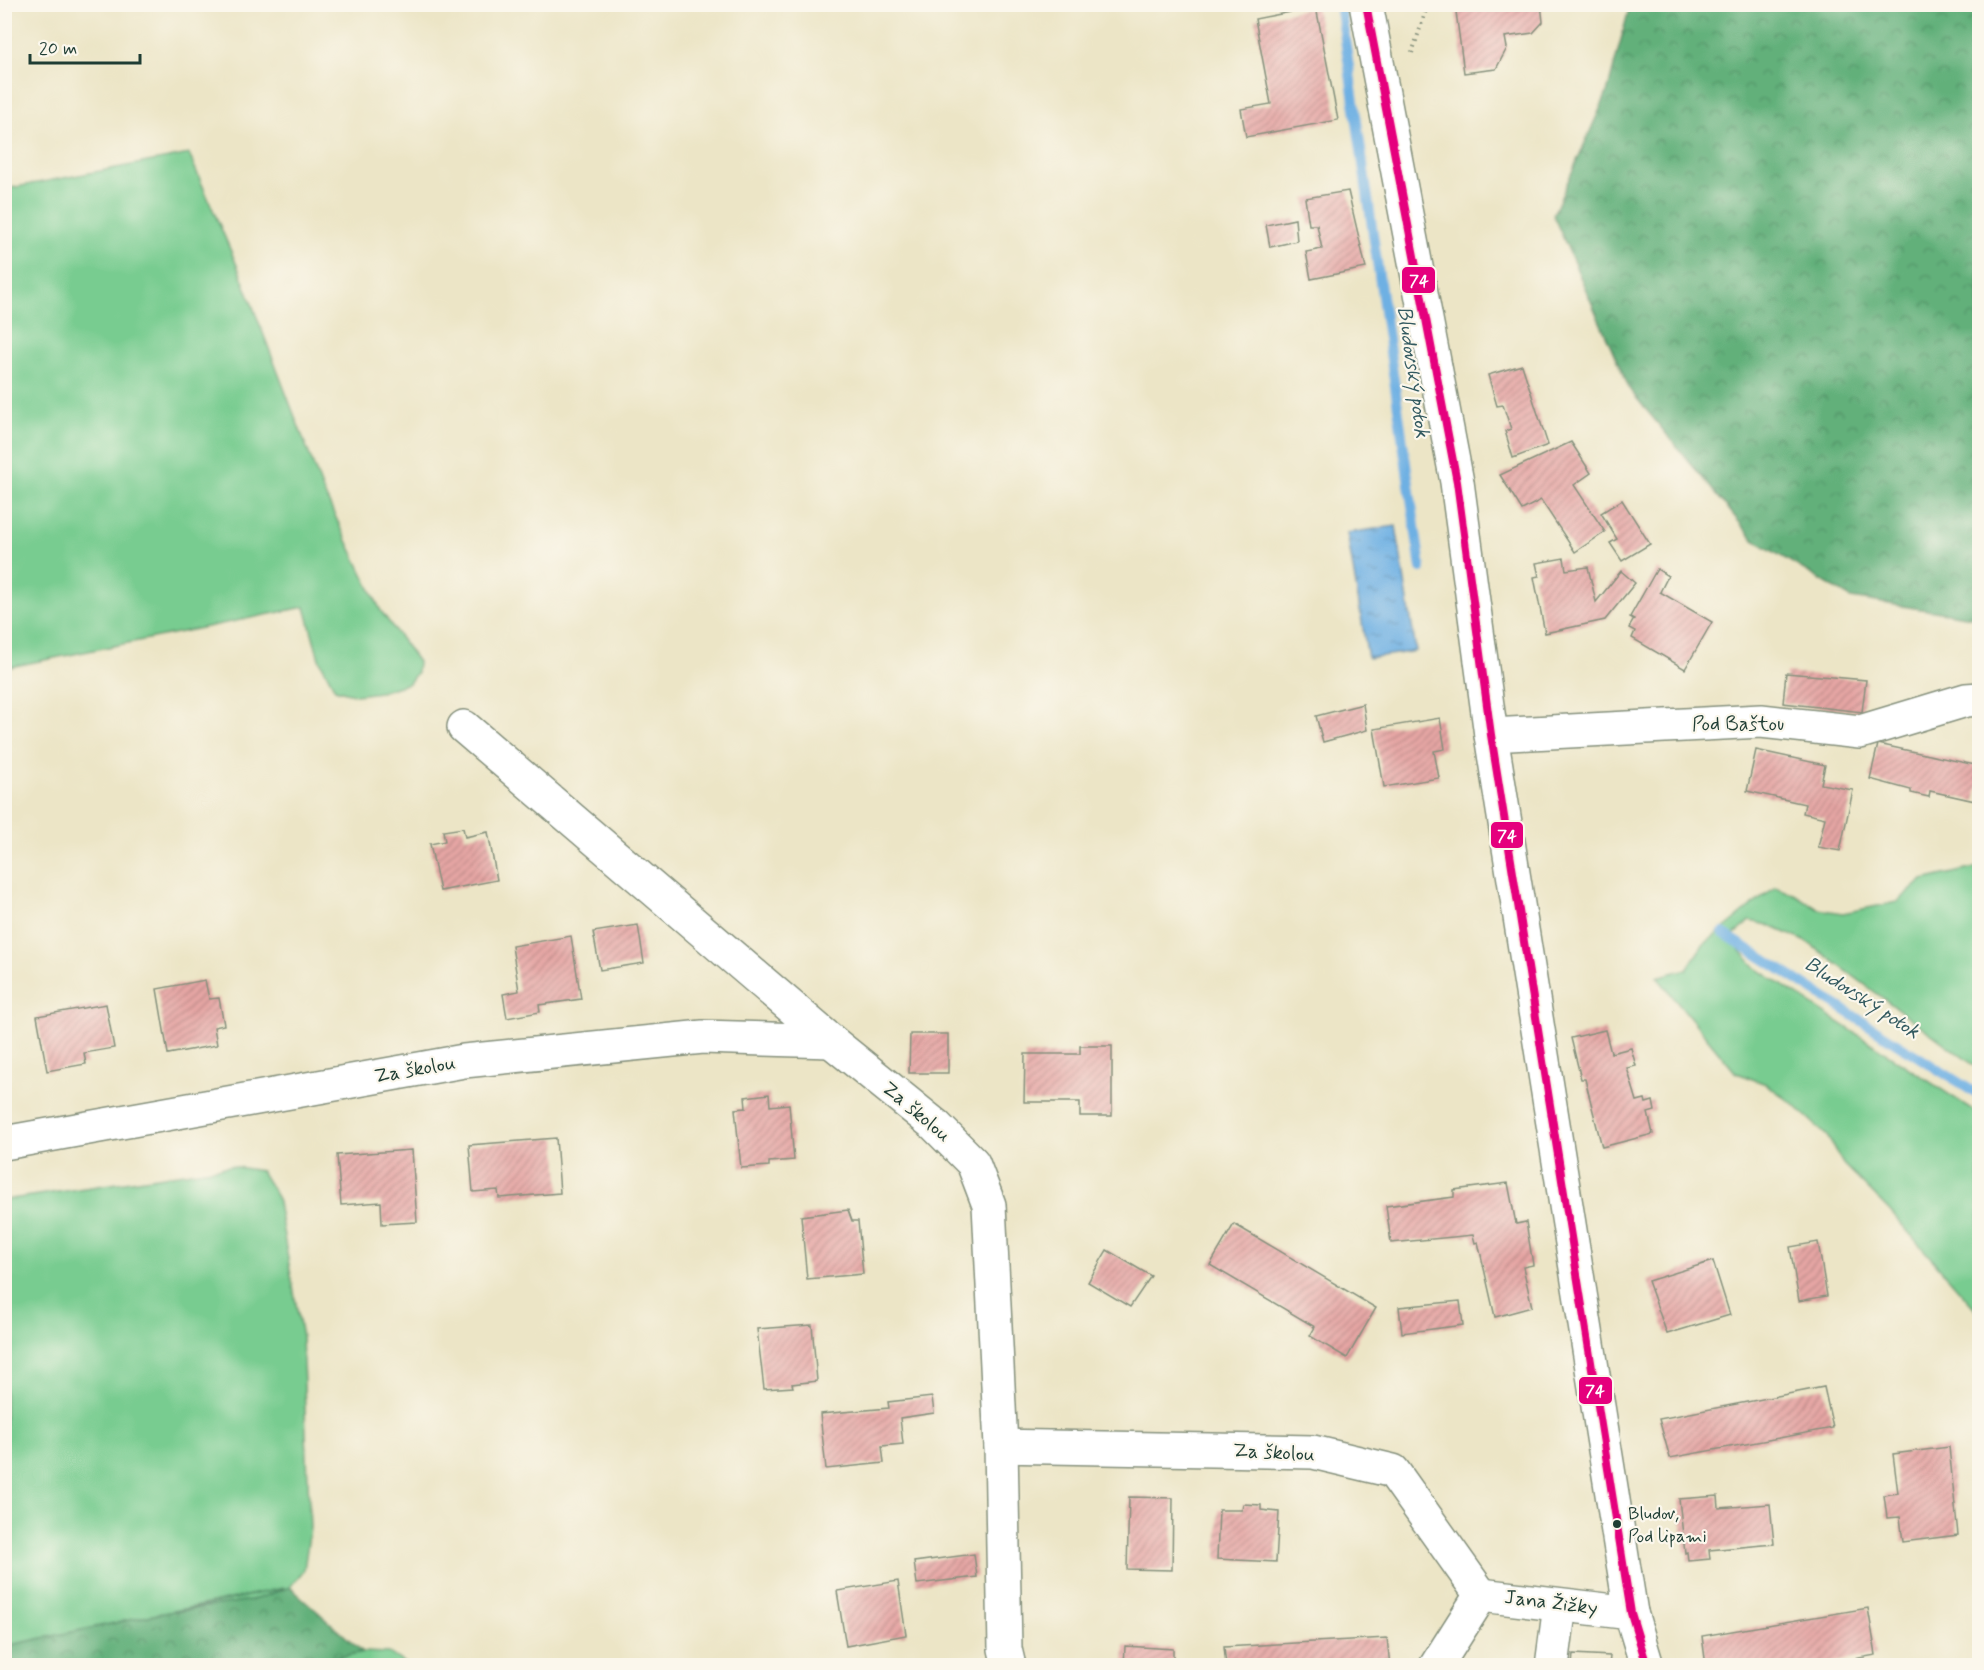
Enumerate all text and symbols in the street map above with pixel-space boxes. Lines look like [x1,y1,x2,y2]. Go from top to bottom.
scale bar [30,27,140,65]
text: 20 m [39,37,77,61]
line badge: 74 [1401,266,1436,294]
text: 74 [1409,271,1429,292]
water label: Bludovský potok [1390,304,1436,440]
street label: Pod Baštou [1692,711,1784,738]
line badge: 74 [1490,821,1524,849]
text: 74 [1497,826,1517,847]
water label: Bludovský potok [1799,950,1925,1046]
street label: Za školou [372,1050,458,1090]
street label: Za školou [876,1075,956,1149]
line badge: 74 [1578,1376,1613,1405]
text: 74 [1585,1381,1605,1402]
street label: Za školou [1232,1437,1316,1469]
place label: Bludov, Pod lipami [1628,1502,1707,1549]
marker: Bludov, Pod lipami [1611,1518,1623,1530]
street label: Jana Žižky [1503,1584,1599,1622]

